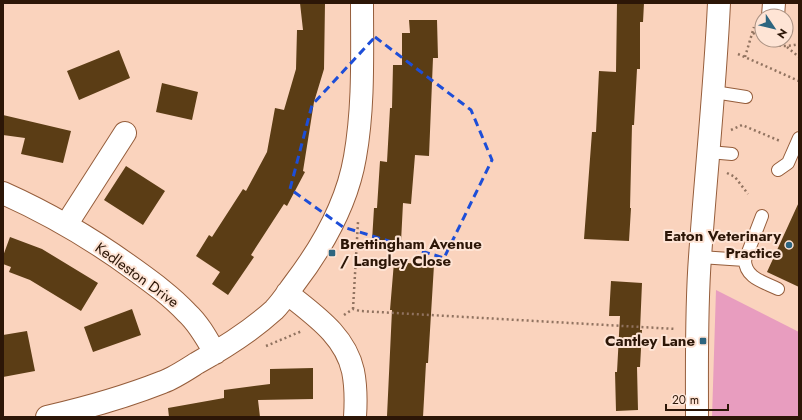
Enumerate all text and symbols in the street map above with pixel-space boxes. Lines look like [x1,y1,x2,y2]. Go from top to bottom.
north arrow [754,8,794,48]
text: N [773,26,791,42]
place label: Eaton Veterinary Practice [664,225,781,264]
place label: Brettingham Avenue / Langley Close [340,233,482,272]
street label: Kedleston Drive [90,237,184,313]
marker: Eaton Veterinary Practice [784,240,794,250]
marker: Brettingham Avenue / Langley Close [327,248,337,258]
place label: Cantley Lane [605,330,695,352]
marker: Cantley Lane [698,336,708,346]
scale bar [666,386,728,412]
text: 20 m [672,391,699,409]

